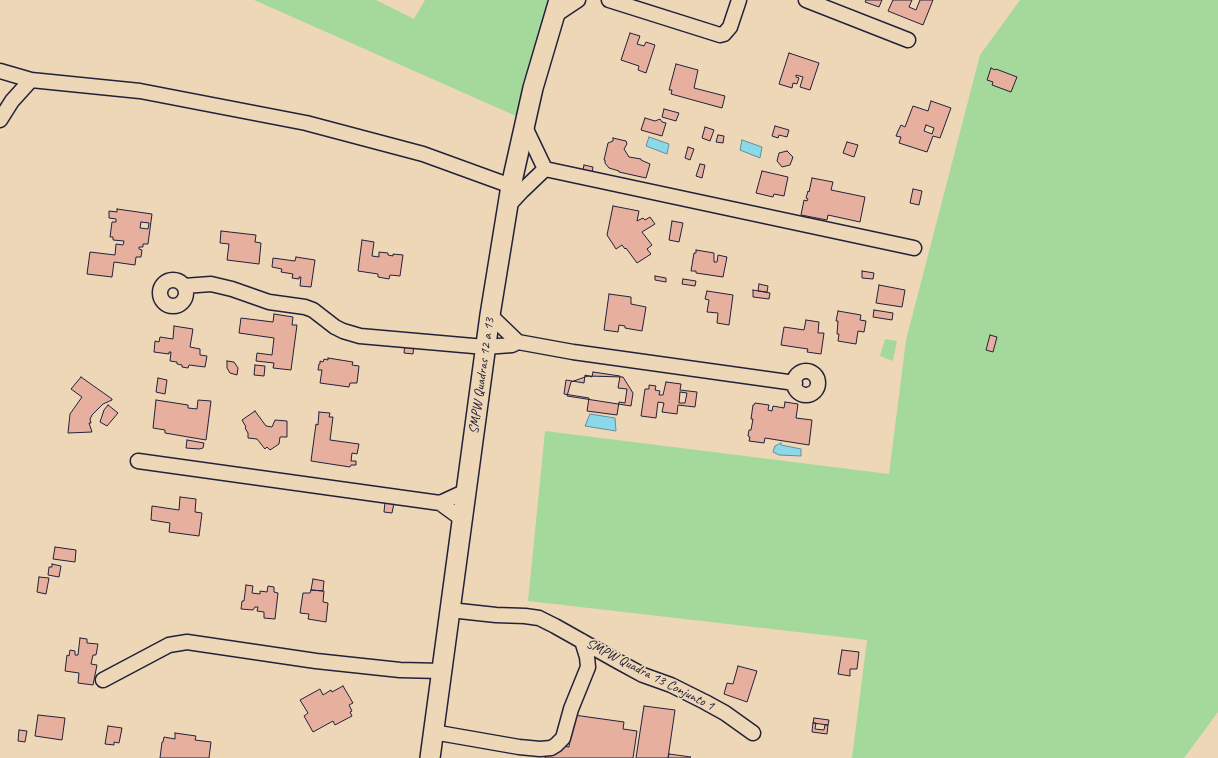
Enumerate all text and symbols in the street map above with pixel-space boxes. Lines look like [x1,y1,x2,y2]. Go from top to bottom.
street label: SMPW Quadras 12 a 13 [466,317,498,435]
street label: SMPW Quadra 13 Conjunto 1 [583,635,717,715]

